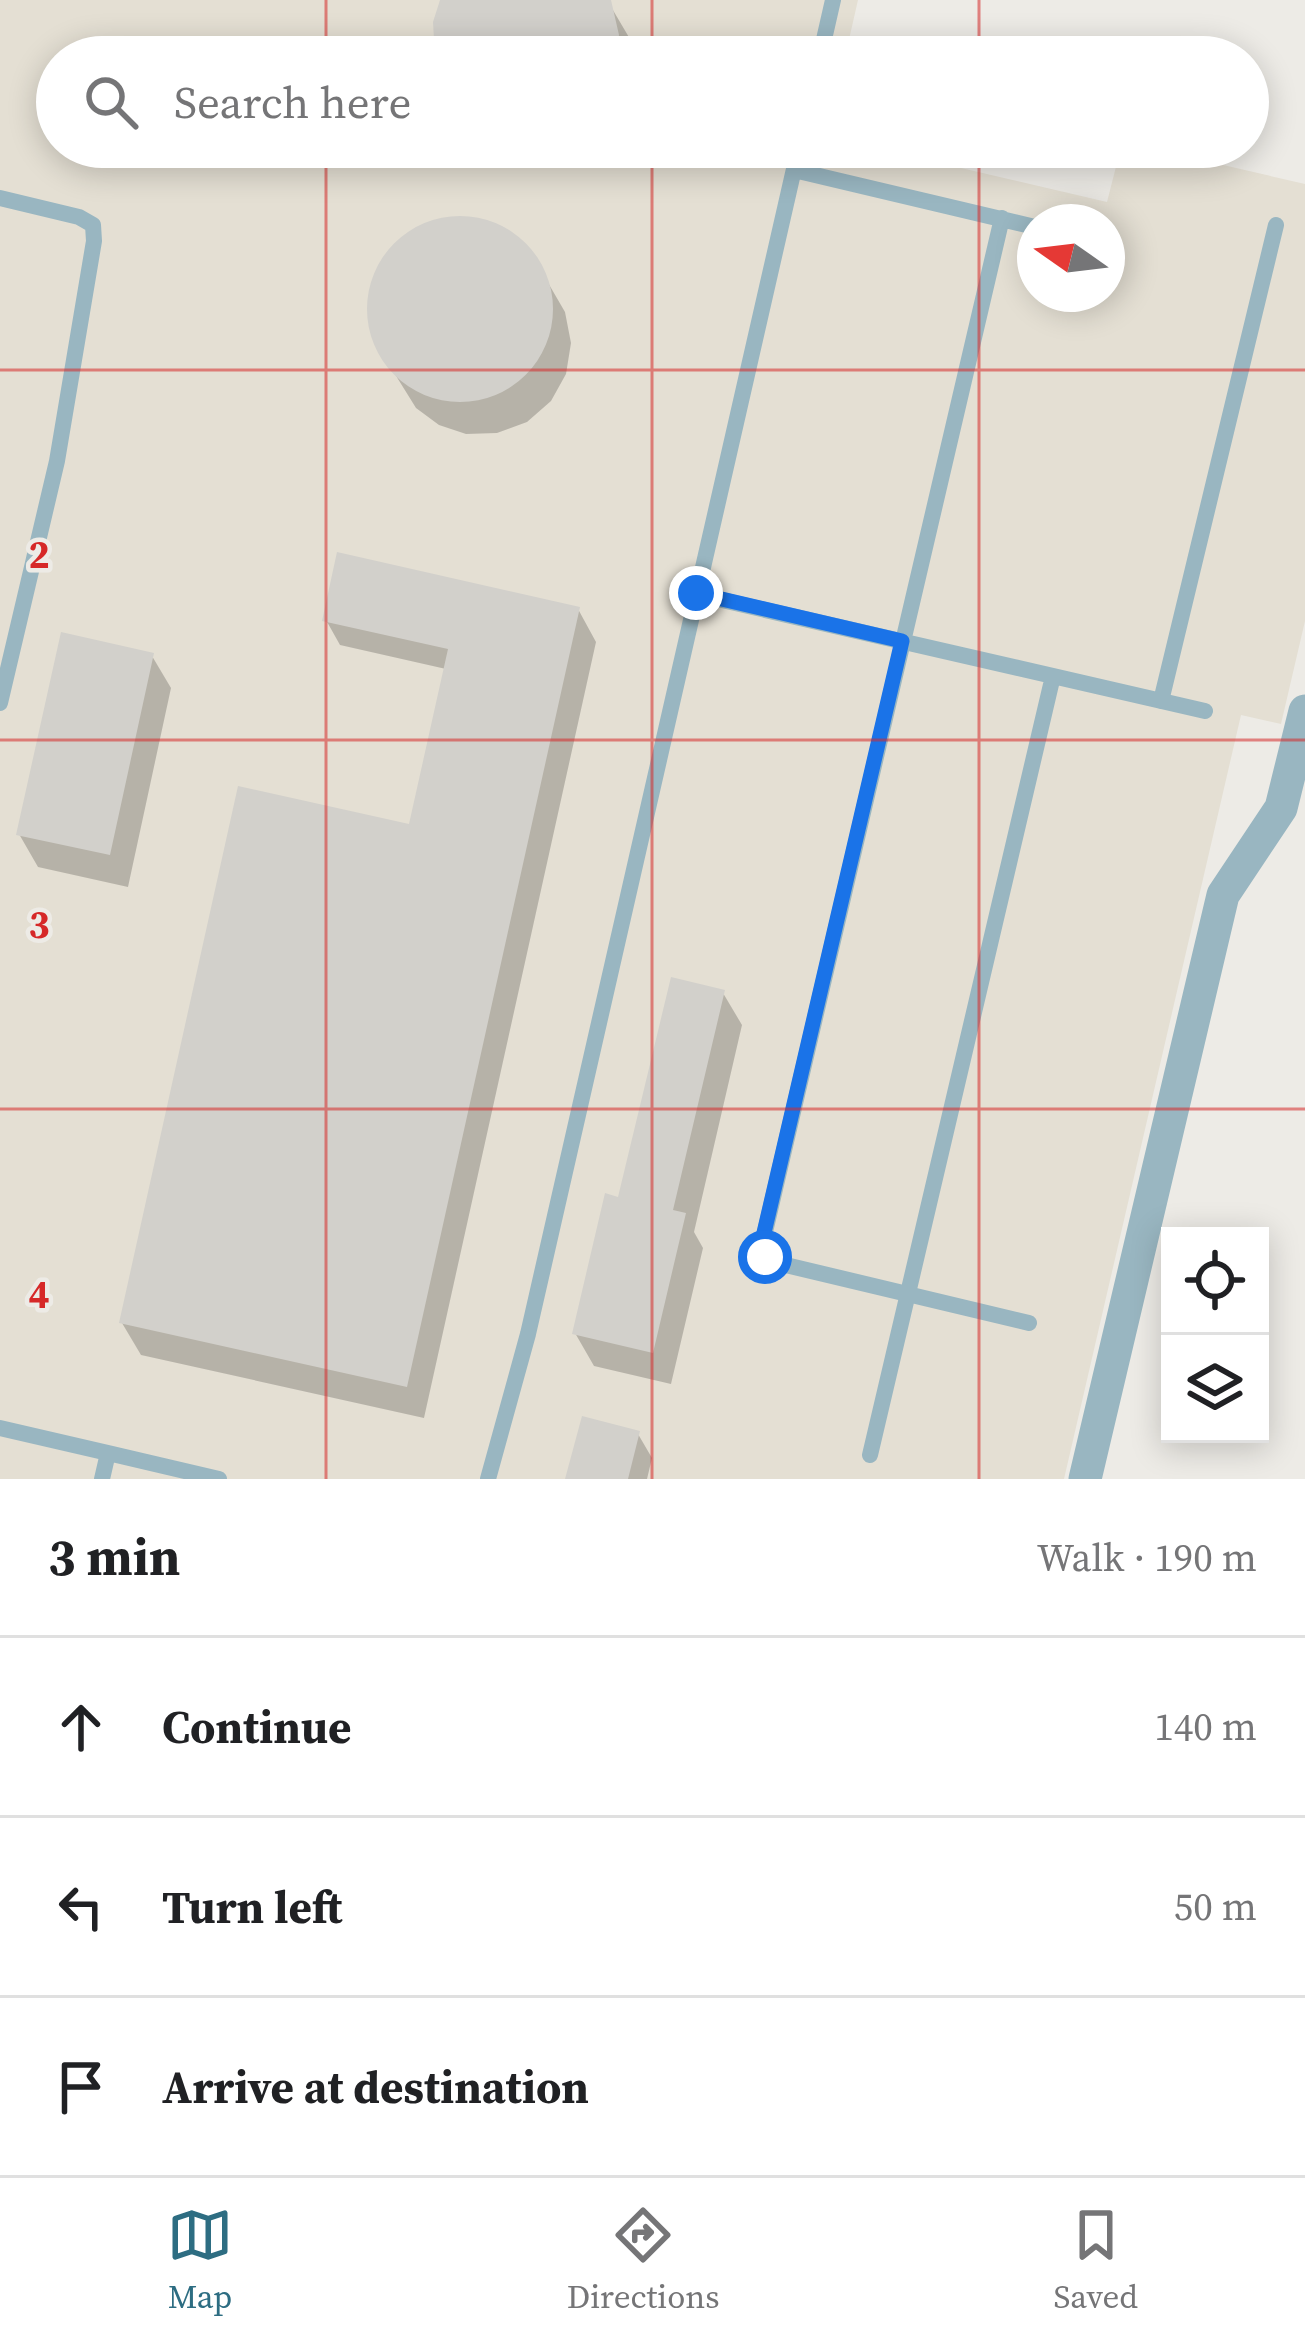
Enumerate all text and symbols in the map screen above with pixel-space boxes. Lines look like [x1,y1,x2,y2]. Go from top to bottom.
search box [36,36,1269,168]
icon: search [78,69,144,135]
text: Search here [174,71,411,133]
north arrow [1017,204,1125,312]
text: 2 [28,528,50,581]
route end [669,566,723,620]
text: 3 [28,898,50,951]
map controls [1161,1227,1269,1443]
button: locate [1161,1227,1269,1335]
route start [738,1230,792,1284]
text: 4 [28,1268,50,1321]
button: layers [1161,1335,1269,1443]
text: 3 min [48,1522,180,1592]
text: Walk · 190 m [1037,1531,1257,1584]
icon: ahead [48,1694,114,1760]
text: Continue [162,1696,351,1758]
text: 140 m [1154,1700,1257,1753]
icon: left [48,1874,114,1940]
text: Turn left [162,1876,342,1938]
text: 50 m [1174,1880,1257,1933]
icon: arrive [48,2054,114,2120]
text: Arrive at destination [162,2056,589,2118]
tab: Map [167,2202,233,2319]
tab: Directions [567,2202,720,2319]
tab: Saved [1053,2202,1138,2319]

